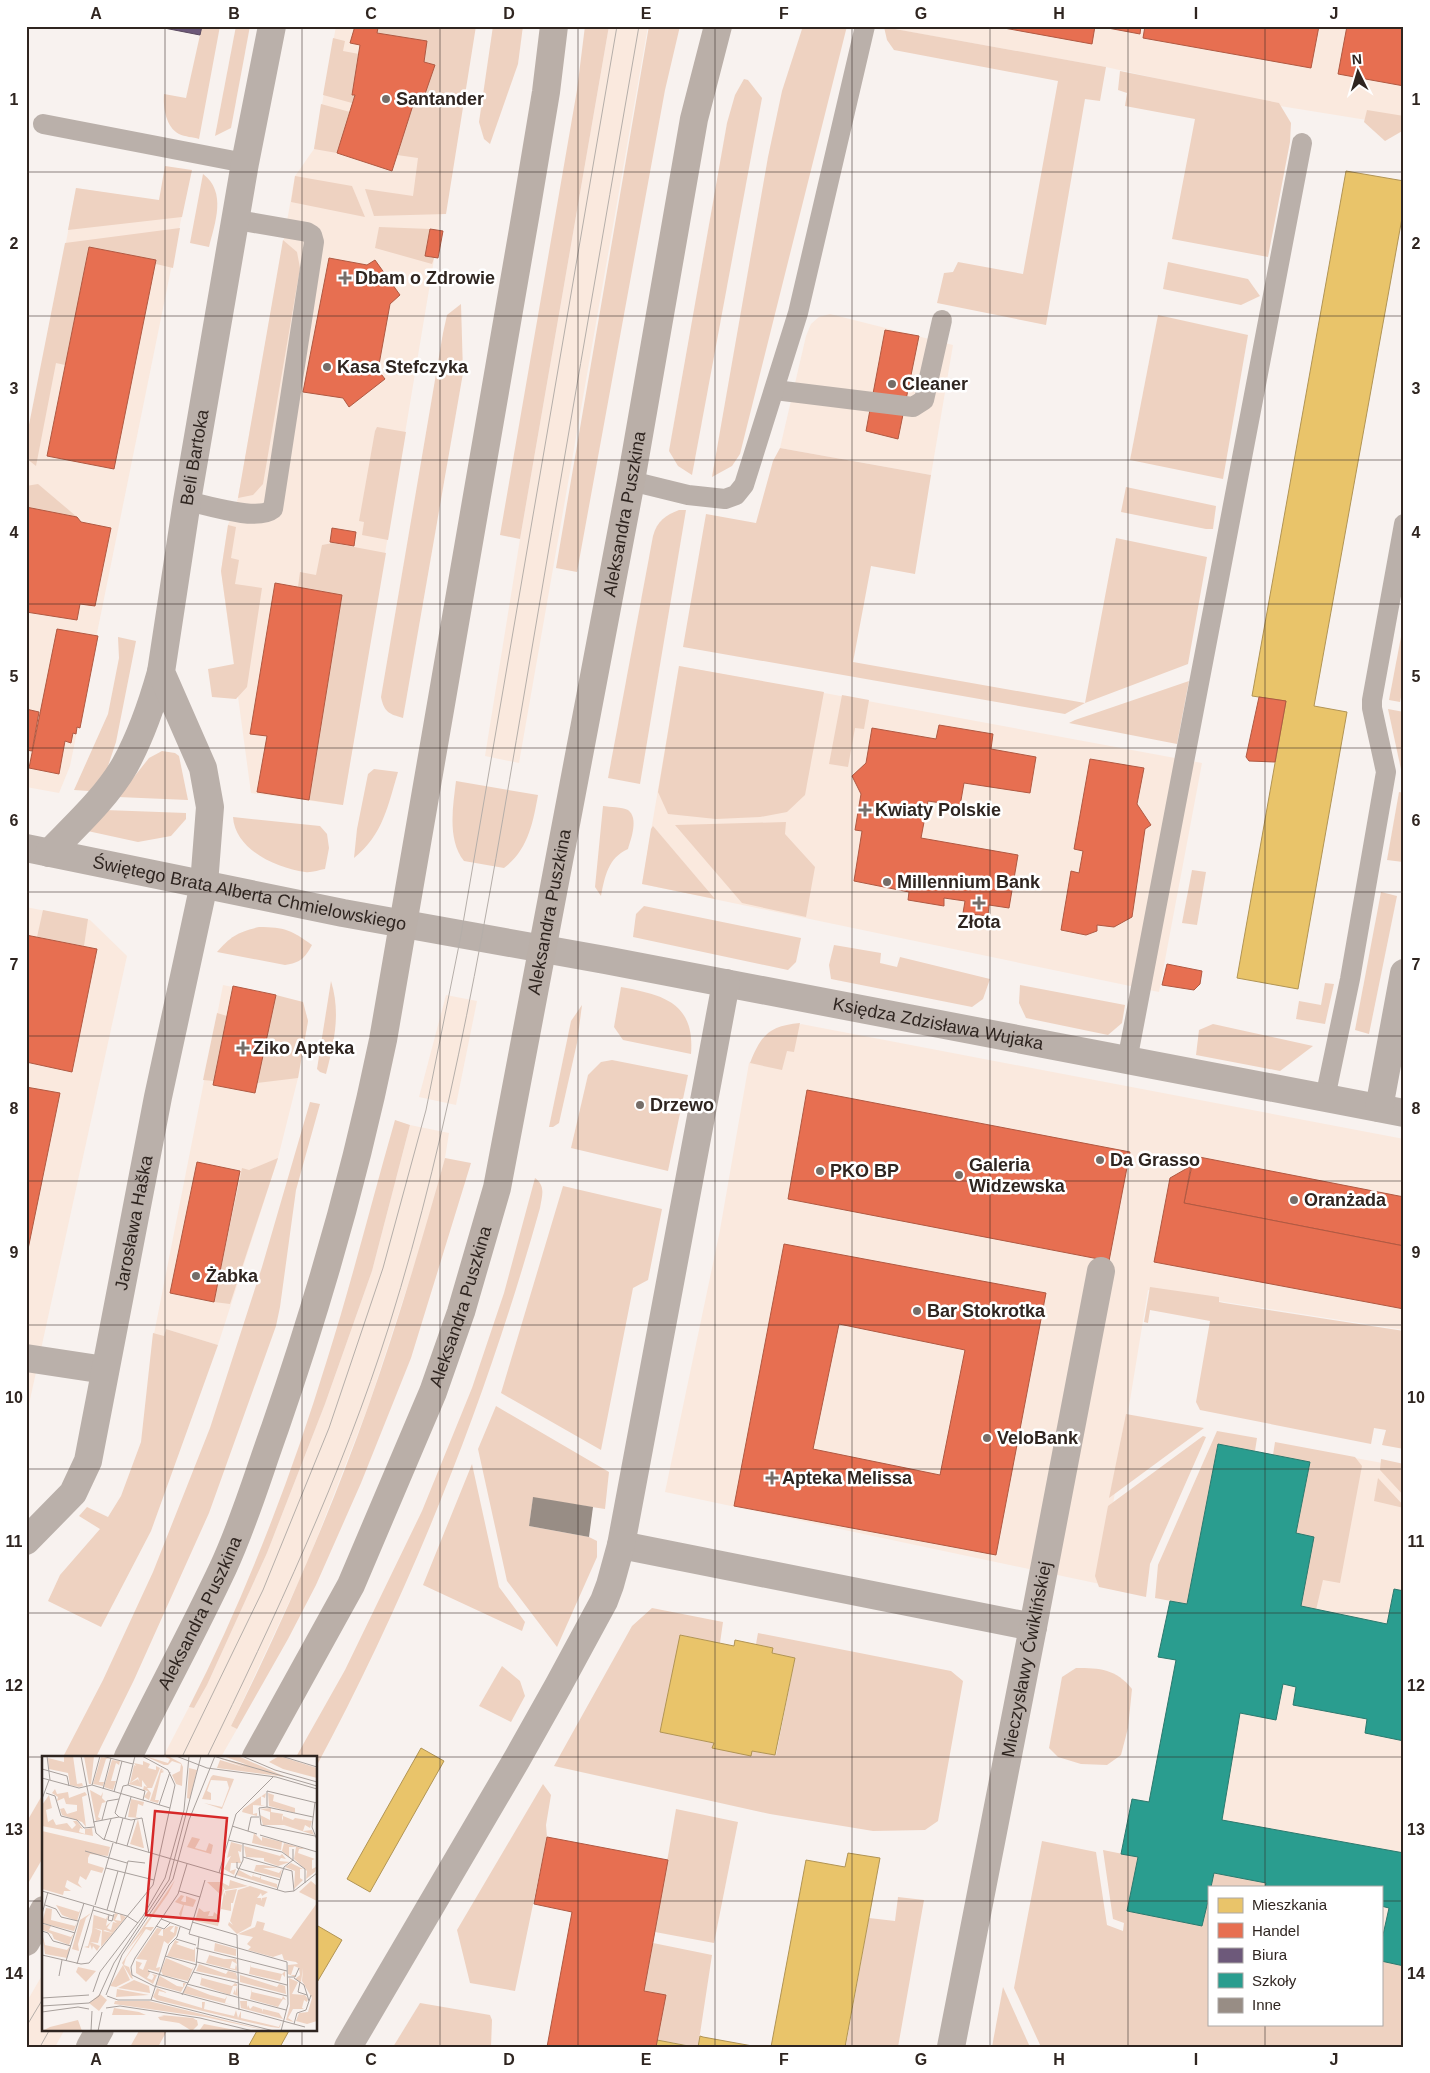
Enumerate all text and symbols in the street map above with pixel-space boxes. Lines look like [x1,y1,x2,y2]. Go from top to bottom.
text: A [90,5,102,22]
text: B [228,5,240,22]
text: C [365,5,377,22]
text: D [503,5,515,22]
text: E [641,5,652,22]
text: F [779,5,789,22]
text: G [915,5,927,22]
text: H [1053,5,1065,22]
text: I [1194,5,1198,22]
text: J [1330,5,1338,22]
north arrow [1332,48,1382,98]
text: N [1351,51,1363,67]
place label: Santander [396,89,484,109]
text: 1 [10,91,19,108]
text: 1 [1412,91,1421,108]
marker: Santander [380,93,392,105]
text: 2 [10,235,19,252]
text: 2 [1412,235,1421,252]
place label: Dbam o Zdrowie [355,268,495,288]
marker: Dbam o Zdrowie [339,272,351,284]
place label: Kasa Stefczyka [337,357,469,377]
marker: Kasa Stefczyka [321,361,333,373]
place label: Cleaner [902,374,968,394]
marker: Cleaner [886,378,898,390]
text: 3 [10,380,19,397]
text: 3 [1412,380,1421,397]
street label: Beli Bartoka [176,407,213,507]
street label: Aleksandra Puszkina [599,429,650,599]
text: 4 [10,524,19,541]
text: 4 [1412,524,1421,541]
text: 5 [10,668,19,685]
text: 5 [1412,668,1421,685]
place label: Kwiaty Polskie [875,800,1001,820]
marker: Kwiaty Polskie [859,804,871,816]
text: 6 [10,812,19,829]
text: 6 [1412,812,1421,829]
street label: Aleksandra Puszkina [524,827,575,996]
street label: Świętego Brata Alberta Chmielowskiego [91,851,408,934]
place label: Millennium Bank [897,872,1041,892]
marker: Millennium Bank [881,876,893,888]
marker: Złota [973,897,985,909]
place label: Złota [958,912,1001,932]
text: 7 [10,956,19,973]
text: 7 [1412,956,1421,973]
street label: Księdza Zdzisława Wujaka [831,994,1046,1054]
place label: Ziko Apteka [253,1038,355,1058]
marker: Ziko Apteka [237,1042,249,1054]
place label: Drzewo [650,1095,714,1115]
marker: Drzewo [634,1099,646,1111]
text: 8 [10,1100,19,1117]
text: 8 [1412,1100,1421,1117]
place label: Da Grasso [1110,1150,1200,1170]
street label: Jarosława Haška [111,1153,157,1292]
marker: Da Grasso [1094,1154,1106,1166]
place label: Galeria Widzewska [969,1155,1066,1196]
place label: PKO BP [830,1161,899,1181]
marker: PKO BP [814,1165,826,1177]
marker: Galeria Widzewska [953,1169,965,1181]
place label: Oranżada [1304,1190,1387,1210]
marker: Oranżada [1288,1194,1300,1206]
street label: Aleksandra Puszkina [425,1223,496,1390]
text: 9 [10,1244,19,1261]
text: 9 [1412,1244,1421,1261]
place label: Żabka [206,1266,259,1286]
marker: Żabka [190,1270,202,1282]
place label: Bar Stokrotka [927,1301,1046,1321]
marker: Bar Stokrotka [911,1305,923,1317]
text: 10 [5,1389,23,1406]
text: 10 [1407,1389,1425,1406]
place label: VeloBank [997,1428,1079,1448]
marker: VeloBank [981,1432,993,1444]
place label: Apteka Melissa [782,1468,913,1488]
marker: Apteka Melissa [766,1472,778,1484]
text: 11 [6,1533,23,1550]
street label: Aleksandra Puszkina [154,1533,246,1693]
text: 11 [1408,1533,1425,1550]
street label: Mieczysławy Ćwiklińskiej [998,1560,1055,1759]
text: 12 [5,1677,23,1694]
text: 12 [1407,1677,1425,1694]
inset map [42,1756,318,2030]
text: 13 [5,1821,23,1838]
text: 13 [1407,1821,1425,1838]
legend [1208,1886,1382,2026]
text: Mieszkania [1252,1896,1328,1913]
text: Handel [1252,1922,1300,1939]
text: Biura [1252,1946,1288,1963]
text: 14 [5,1965,23,1982]
text: 14 [1407,1965,1425,1982]
text: Szkoły [1252,1972,1297,1989]
text: Inne [1252,1996,1281,2013]
text: A [90,2051,102,2068]
text: B [228,2051,240,2068]
text: C [365,2051,377,2068]
text: D [503,2051,515,2068]
text: E [641,2051,652,2068]
text: F [779,2051,789,2068]
text: G [915,2051,927,2068]
text: H [1053,2051,1065,2068]
text: I [1194,2051,1198,2068]
text: J [1330,2051,1338,2068]

